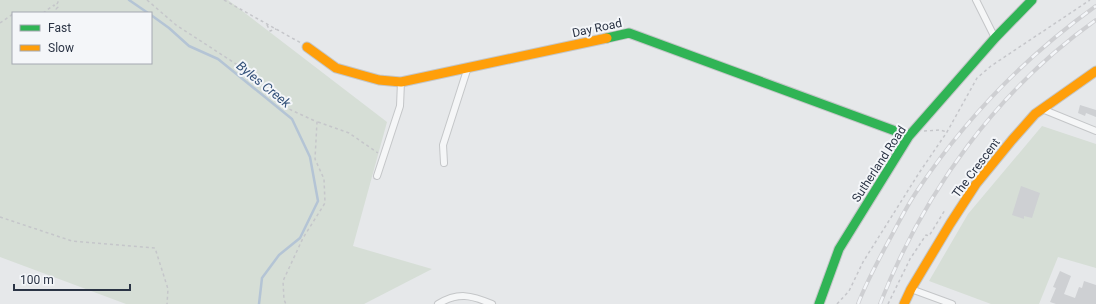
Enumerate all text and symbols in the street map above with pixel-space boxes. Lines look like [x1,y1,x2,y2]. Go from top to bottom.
legend [12,12,152,64]
street label: Day Road [571,16,623,40]
text: Fast [48,21,71,35]
text: Slow [48,41,74,55]
water label: Byles Creek [234,58,294,111]
street label: Sutherland Road [849,123,909,205]
street label: The Crescent [949,136,1003,200]
scale bar [14,266,130,292]
text: 100 m [20,273,54,287]

